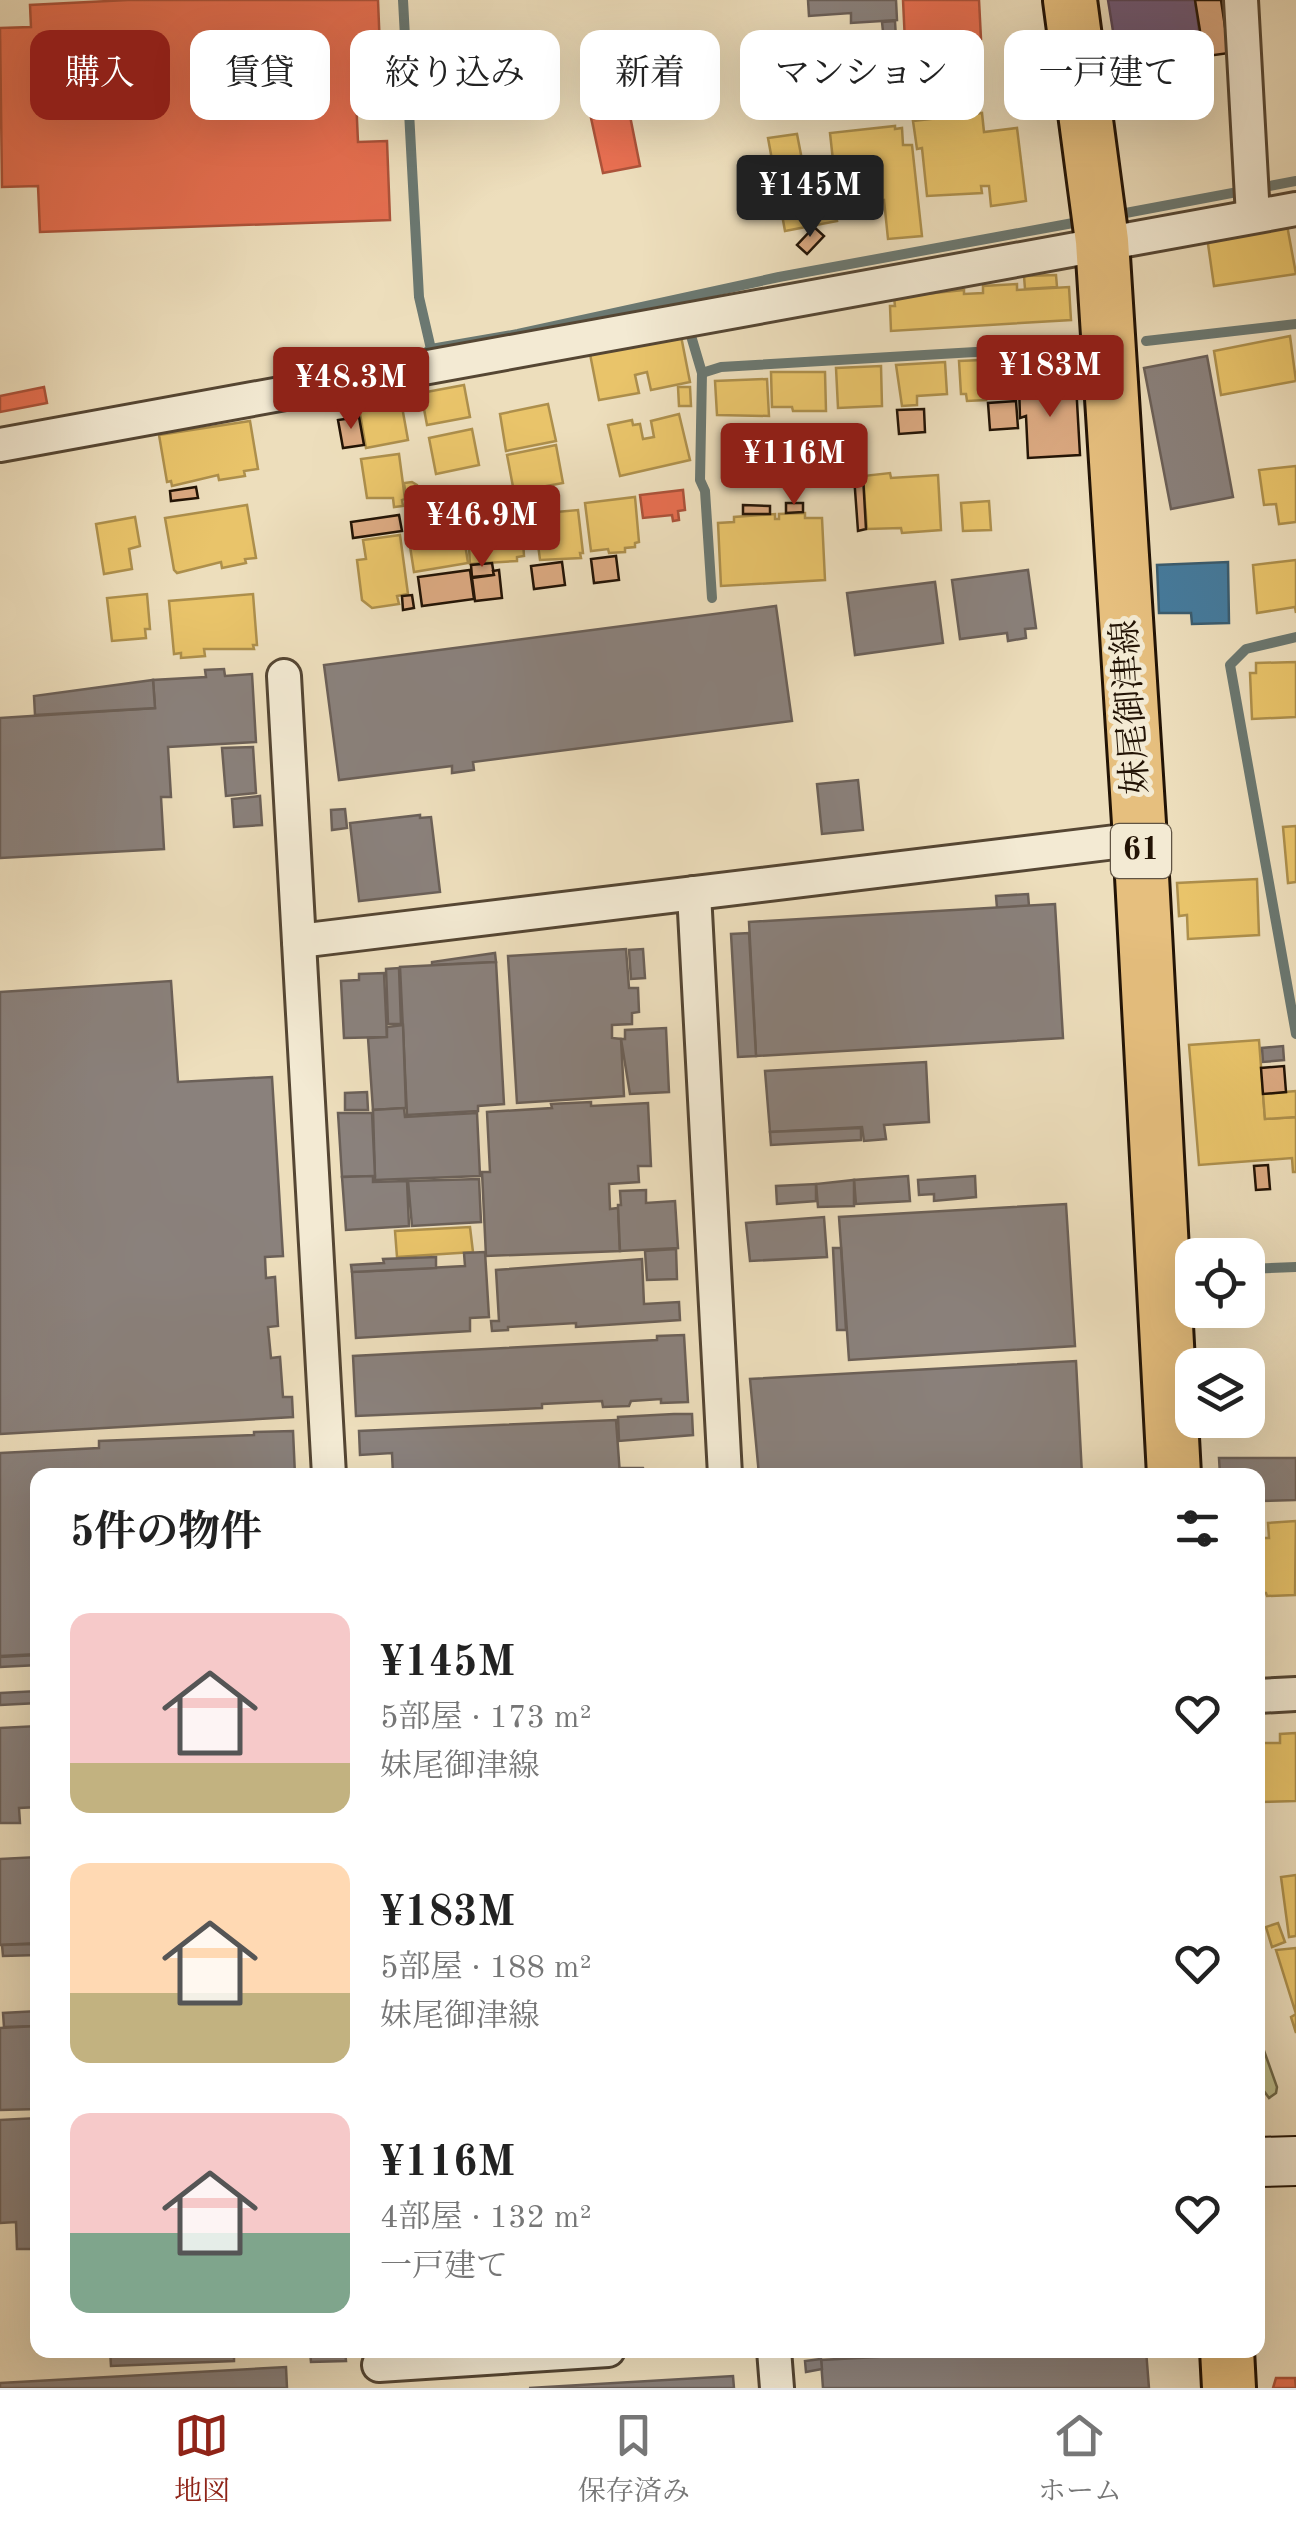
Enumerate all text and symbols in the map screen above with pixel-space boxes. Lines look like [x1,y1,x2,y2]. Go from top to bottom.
chip: 購入 [30,30,170,120]
chip: 賃貸 [190,30,330,120]
chip: 絞り込み [350,30,560,120]
chip: 新着 [580,30,720,120]
chip: マンション [740,30,984,120]
chip: 一戸建て [1004,30,1214,120]
pin: ¥145M [740,155,880,240]
text: ¥145M [759,171,861,203]
pin: ¥183M [980,335,1120,420]
pin: ¥48.3M [270,347,432,432]
text: ¥183M [999,351,1101,383]
text: ¥48.3M [295,363,407,395]
pin: ¥116M [724,423,864,508]
text: ¥116M [743,439,845,471]
pin: ¥46.9M [401,485,563,570]
text: ¥46.9M [426,501,538,533]
street label: 妹尾御津線 [1105,618,1156,796]
road number: 61 [1111,824,1171,878]
map controls [1175,1238,1265,1438]
button: locate [1175,1238,1265,1328]
button: layers [1175,1348,1265,1438]
icon: filters [1170,1501,1225,1556]
text: 5件の物件 [70,1513,262,1555]
text: ¥145M [380,1643,515,1685]
icon: home [150,1653,270,1773]
icon: heart [1170,1686,1225,1741]
text: 5部屋 · 173 m² [380,1703,592,1735]
text: 妹尾御津線 [380,1752,540,1784]
text: ¥183M [380,1893,515,1935]
icon: home [150,1903,270,2023]
icon: heart [1170,1936,1225,1991]
text: 5部屋 · 188 m² [380,1953,592,1985]
text: 妹尾御津線 [380,2002,540,2034]
text: ¥116M [380,2143,515,2185]
icon: home [150,2153,270,2273]
icon: heart [1170,2186,1225,2241]
text: 4部屋 · 132 m² [380,2203,592,2235]
text: 一戸建て [380,2252,508,2284]
tab: 地図 [174,2408,230,2511]
tab: 保存済み [578,2408,690,2511]
tab: ホーム [1038,2408,1122,2511]

